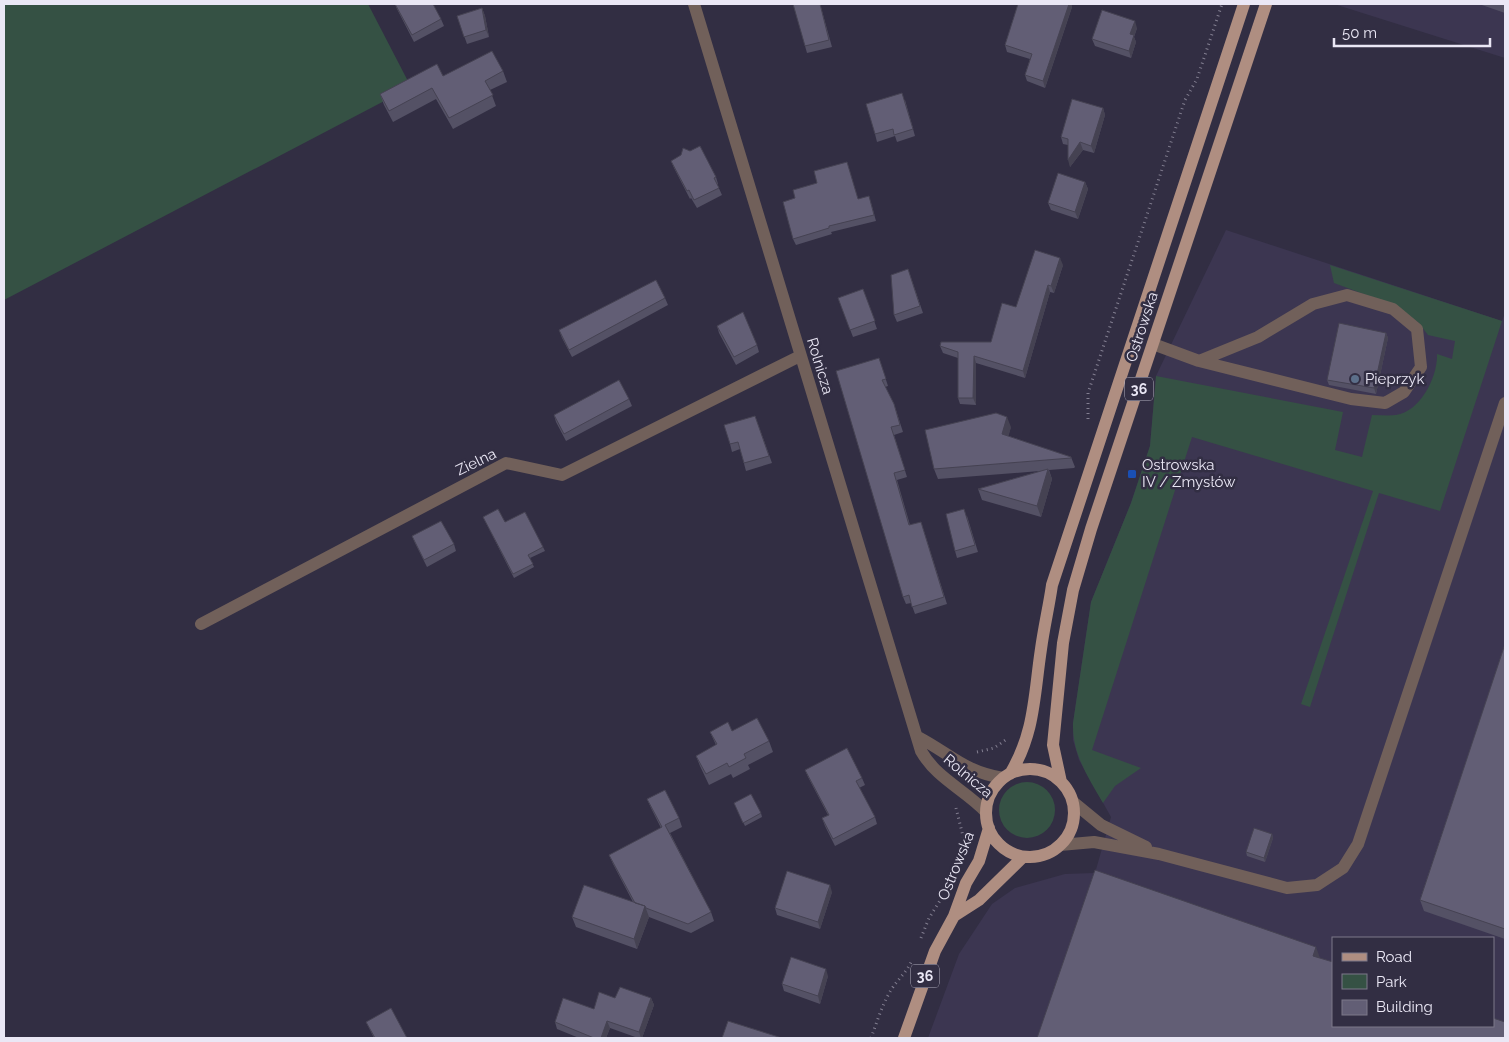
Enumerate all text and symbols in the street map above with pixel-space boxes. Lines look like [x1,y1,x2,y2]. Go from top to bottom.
scale bar [1334,15,1490,47]
text: 50 m [1342,24,1377,42]
street label: Ostrowska [1122,290,1162,364]
street label: Rolnicza [803,335,837,397]
place label: Pieprzyk [1365,370,1424,388]
marker: Pieprzyk [1349,373,1361,385]
road number: 36 [1125,378,1153,400]
street label: Zielna [453,445,499,479]
place label: Ostrowska IV / Zmysłów [1142,456,1235,491]
marker: Ostrowska IV / Zmysłów [1126,468,1138,480]
street label: Rolnicza [940,750,996,802]
street label: Ostrowska [934,829,978,903]
legend [1332,937,1494,1027]
text: Road [1376,948,1412,966]
road number: 36 [911,964,939,988]
text: Park [1376,973,1407,991]
text: Building [1376,998,1433,1016]

